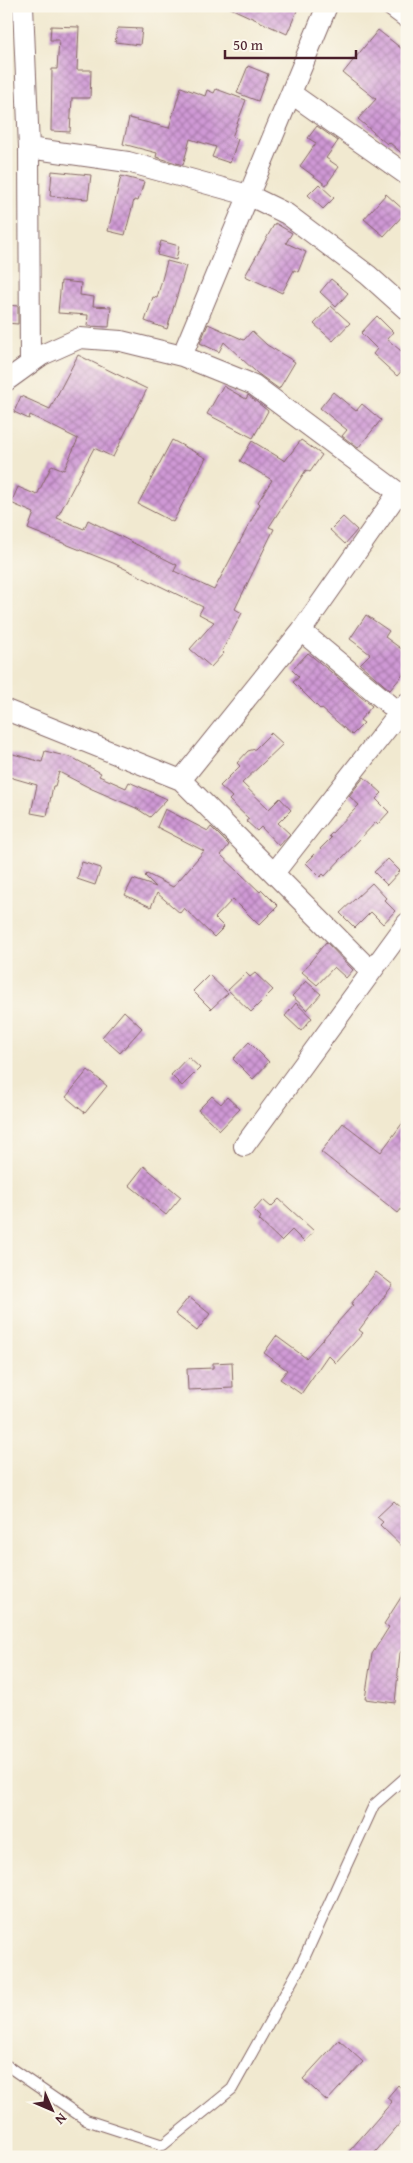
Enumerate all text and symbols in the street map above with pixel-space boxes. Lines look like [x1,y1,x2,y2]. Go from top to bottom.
scale bar [225,28,357,60]
text: 50 m [233,34,264,55]
north arrow [28,2086,78,2136]
text: N [50,2109,72,2130]

